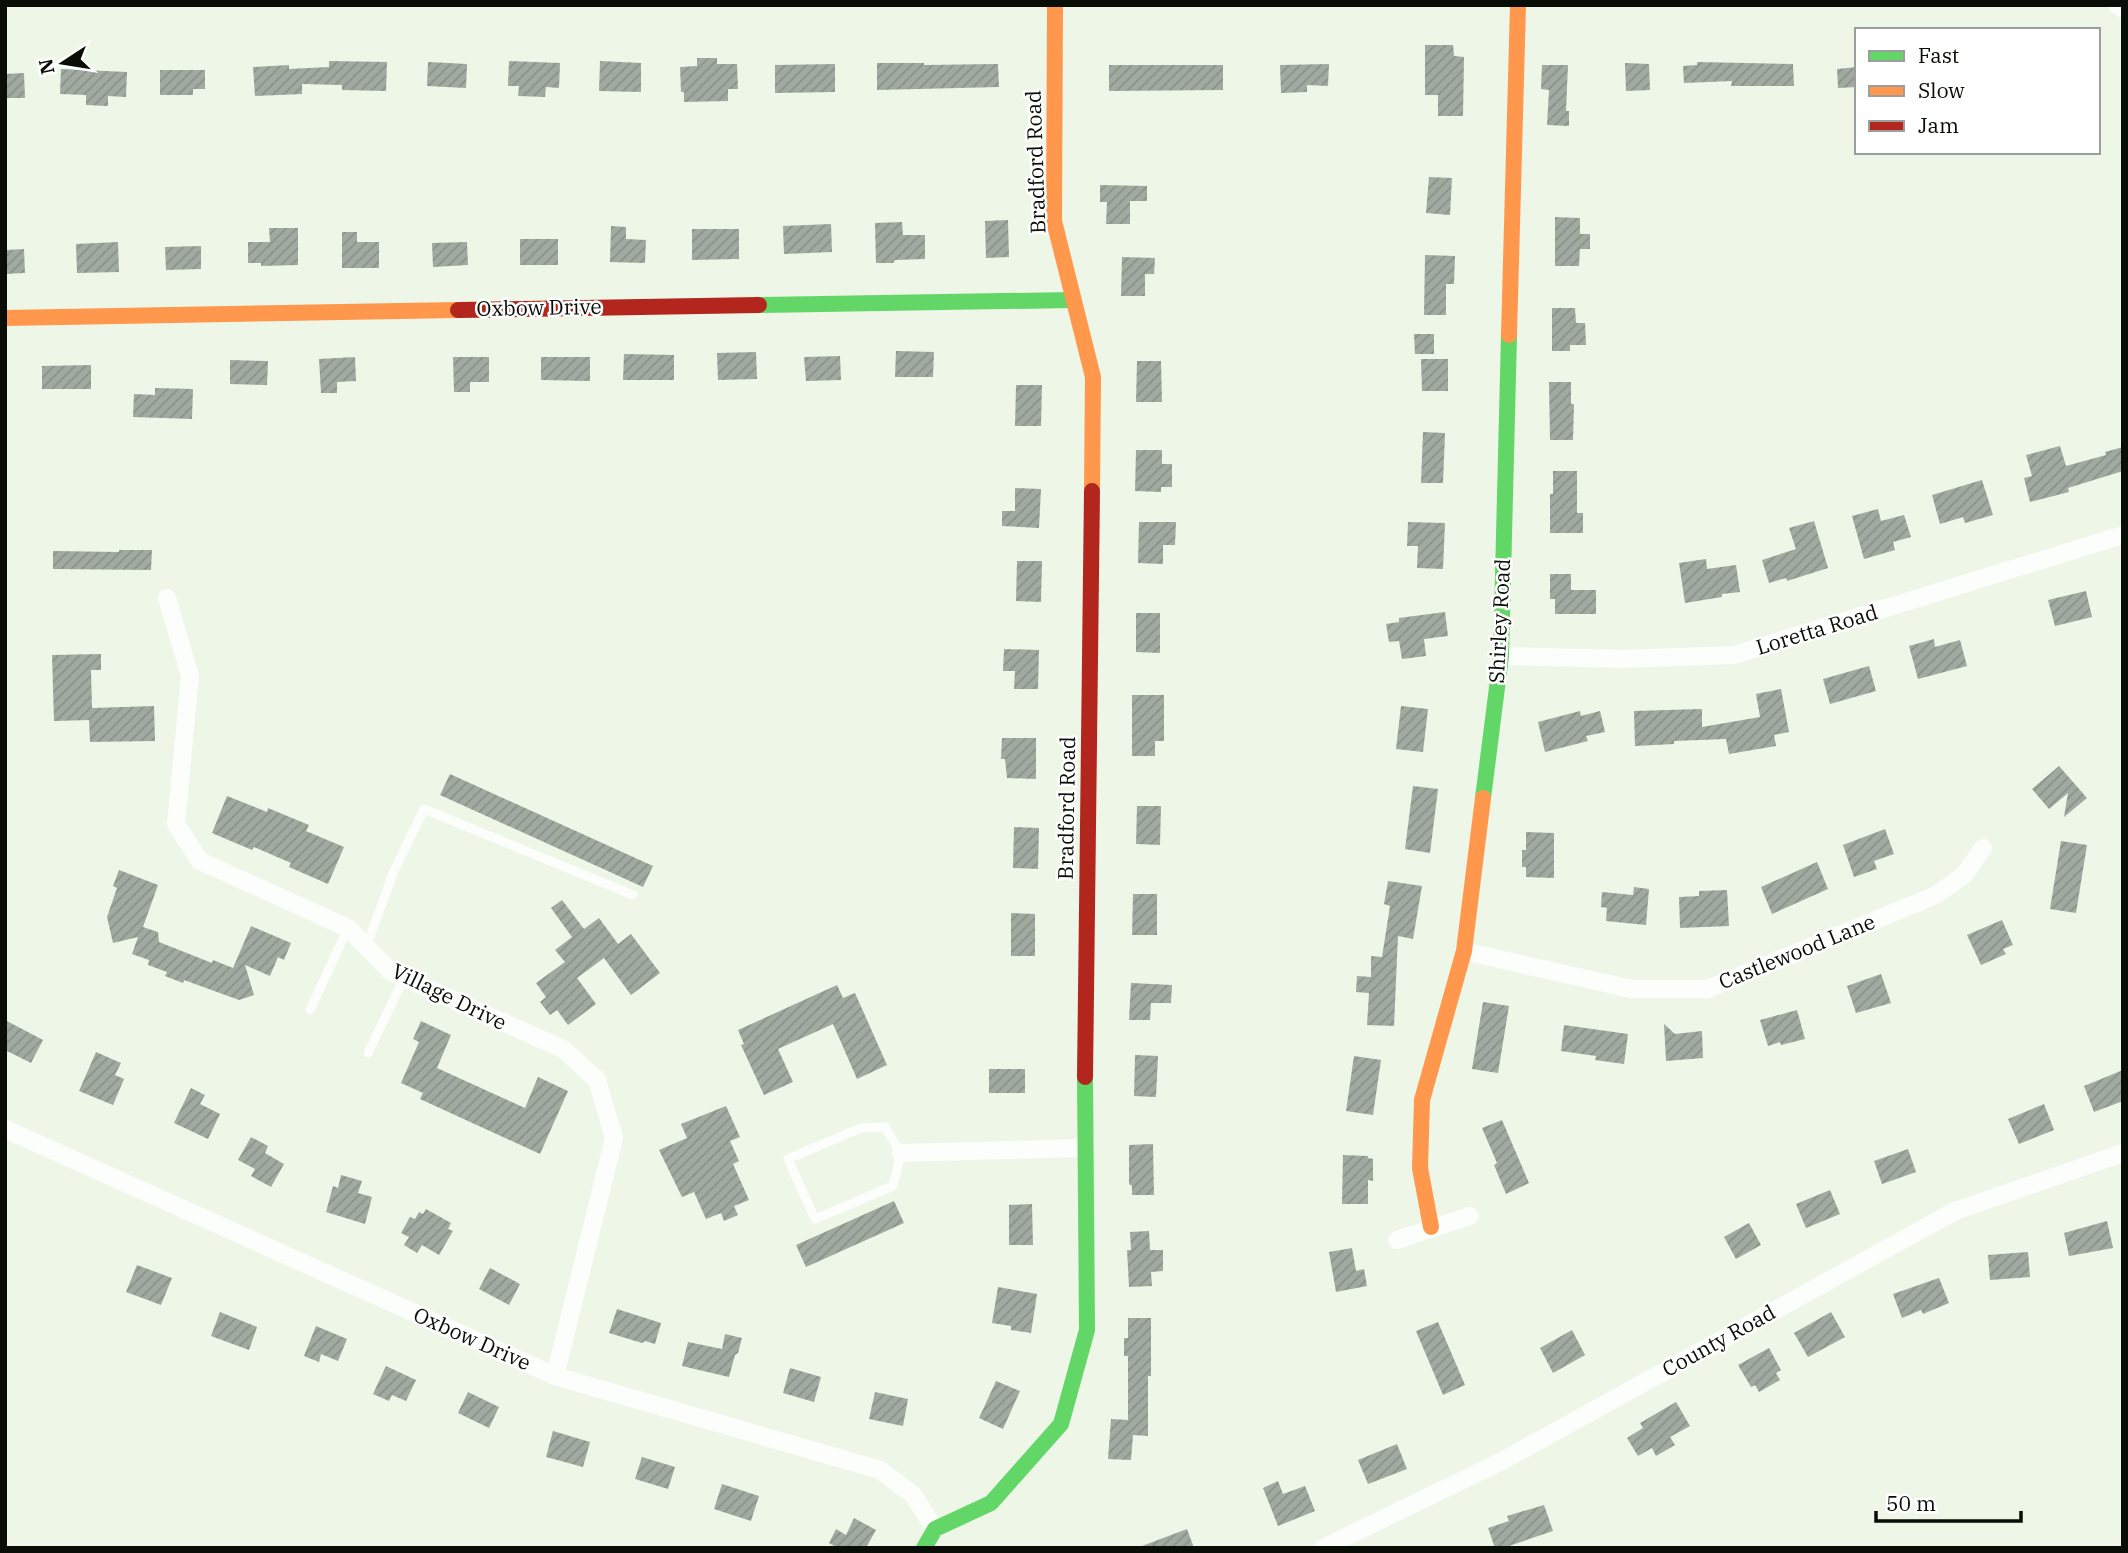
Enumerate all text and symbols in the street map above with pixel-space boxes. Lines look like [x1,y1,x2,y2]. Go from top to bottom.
north arrow [28,28,98,98]
legend [1855,28,2100,154]
text: Fast [1918,41,1959,69]
text: N [33,57,60,76]
text: Slow [1918,76,1965,104]
street label: Bradford Road [1018,90,1051,234]
text: Jam [1918,111,1959,139]
street label: Oxbow Drive [476,292,602,322]
street label: Shirley Road [1482,558,1516,684]
street label: Loretta Road [1752,597,1881,661]
street label: Bradford Road [1051,736,1081,880]
street label: Castlewood Lane [1714,907,1879,995]
street label: Village Drive [387,956,512,1036]
street label: County Road [1657,1297,1780,1383]
street label: Oxbow Drive [409,1300,535,1376]
scale bar [1876,1480,2021,1524]
text: 50 m [1886,1489,1936,1517]

